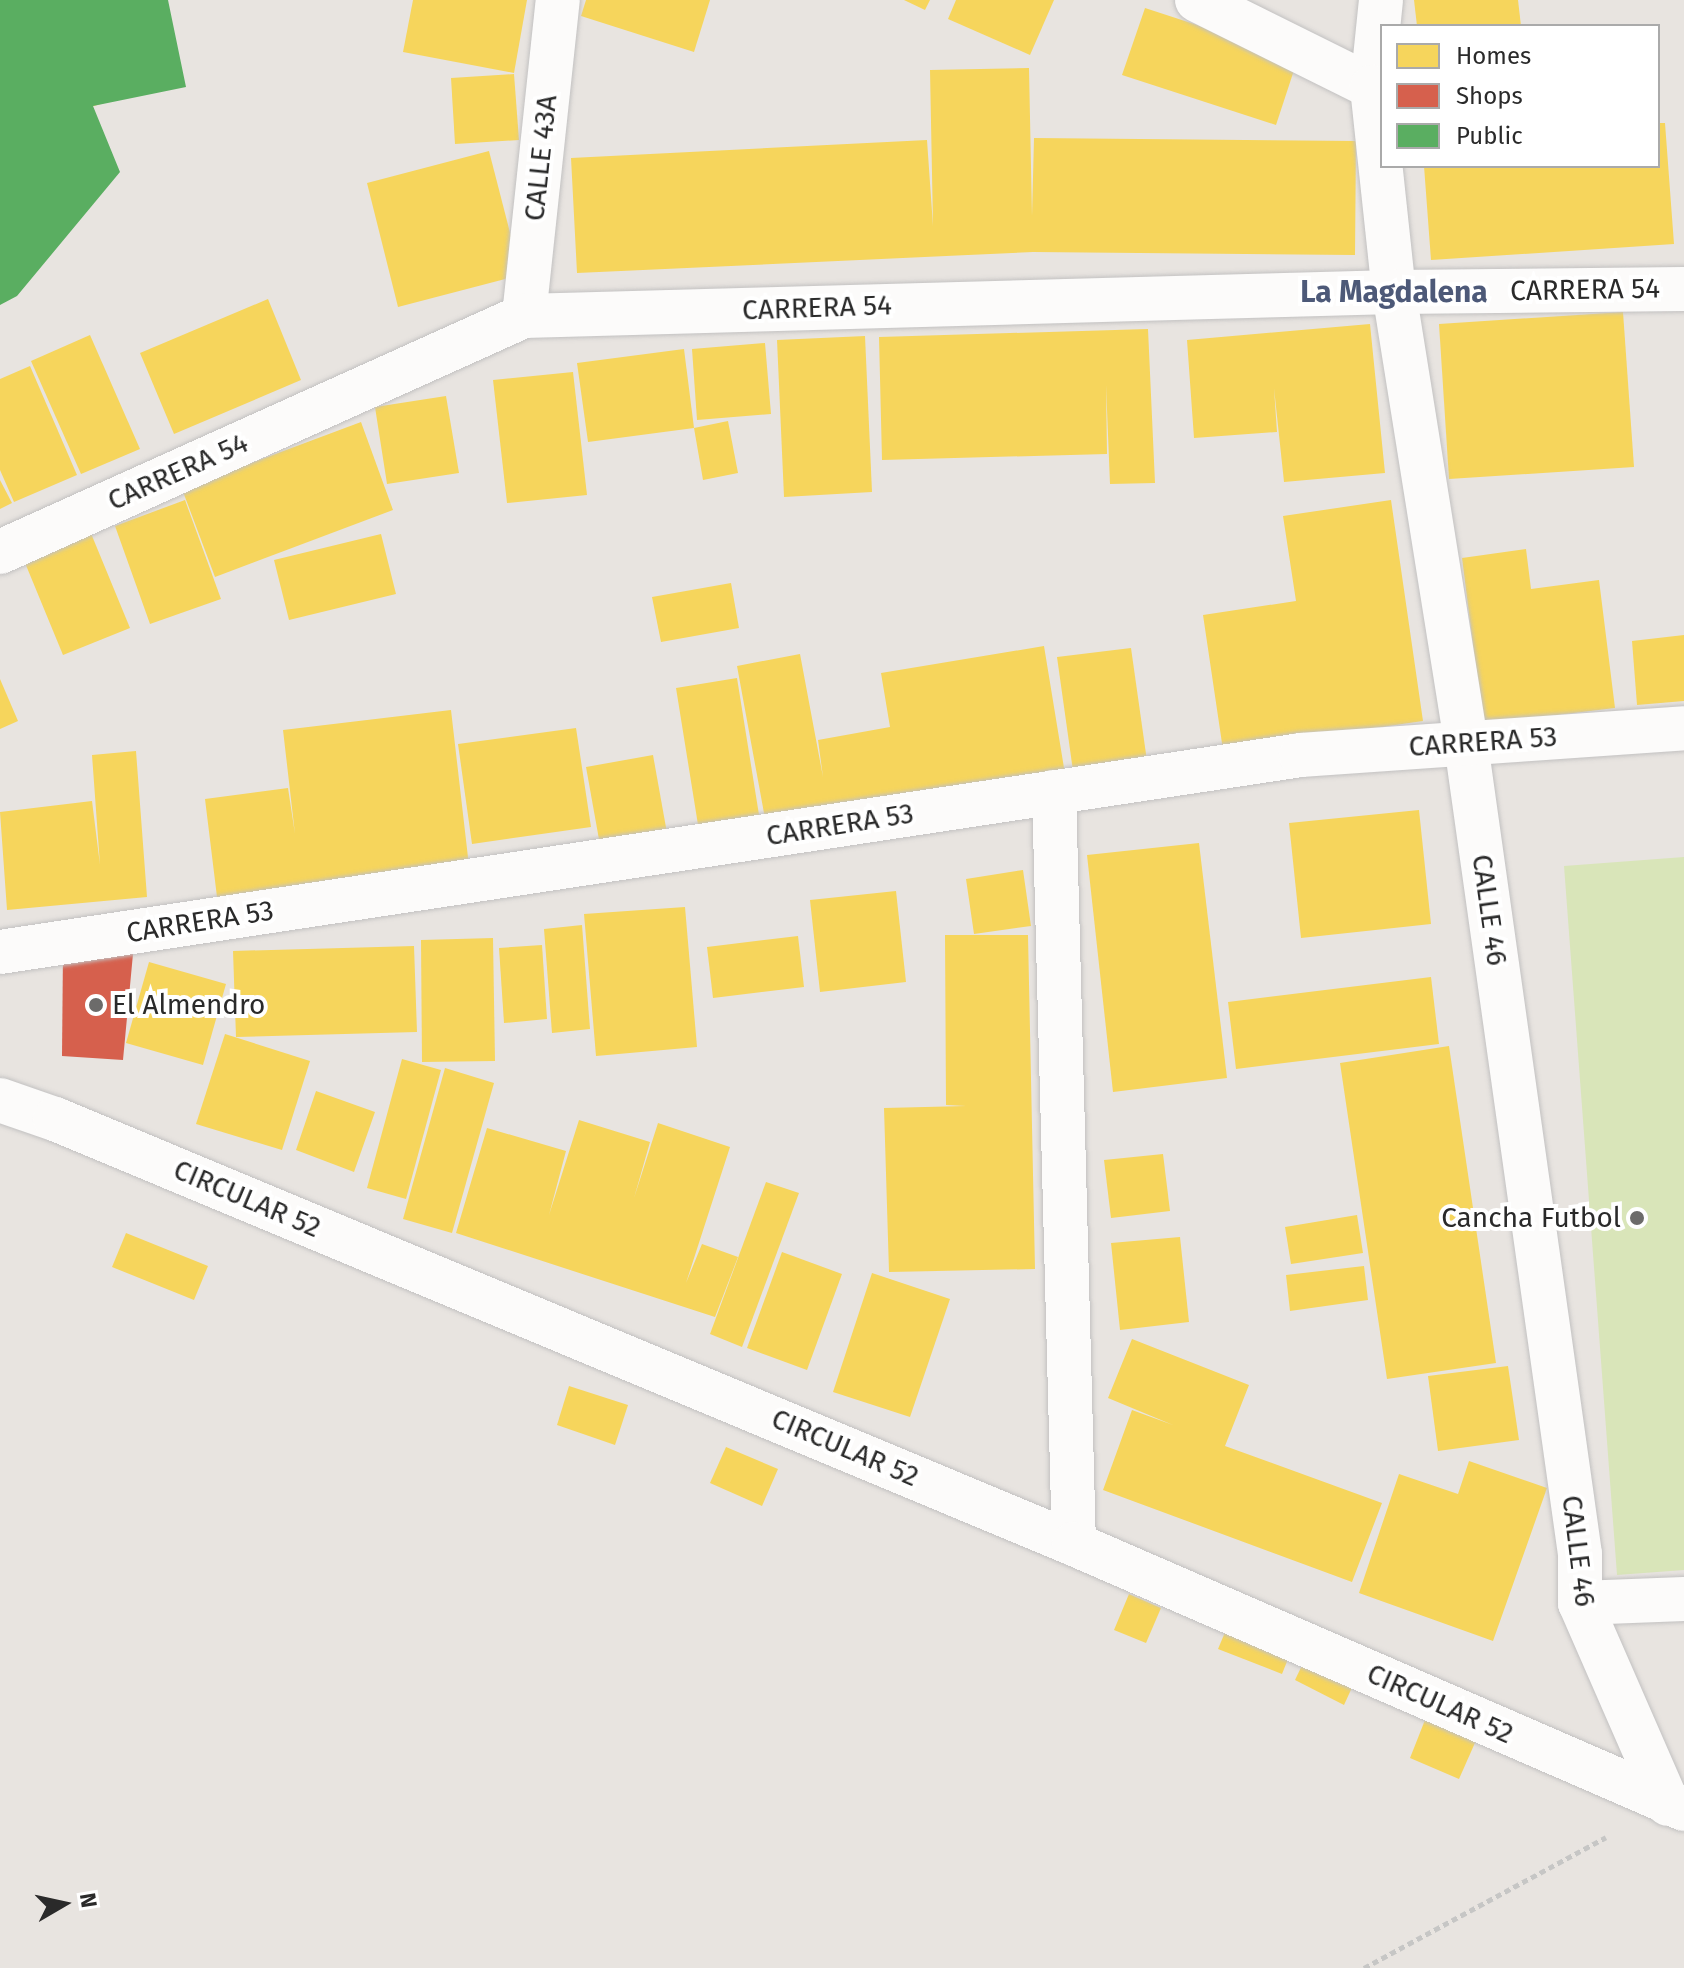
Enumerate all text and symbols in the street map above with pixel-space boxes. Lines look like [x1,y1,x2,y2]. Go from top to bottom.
legend [1380,24,1660,168]
text: Homes [1456,42,1531,70]
text: Shops [1456,82,1523,110]
street label: CALLE 43A [518,93,564,223]
text: Public [1456,122,1523,150]
street label: CARRERA 54 [1510,272,1660,308]
district label: La Magdalena [1300,274,1488,310]
street label: CARRERA 54 [742,289,892,327]
street label: CARRERA 54 [103,426,253,518]
street label: CARRERA 53 [1408,720,1558,764]
street label: CARRERA 53 [764,797,916,853]
street label: CALLE 46 [1465,852,1513,968]
street label: CARRERA 53 [124,894,276,950]
place label: El Almendro [112,988,265,1022]
marker: El Almendro [87,996,105,1014]
street label: CIRCULAR 52 [168,1153,326,1245]
place label: Cancha Futbol [1441,1201,1621,1235]
marker: Cancha Futbol [1628,1209,1646,1227]
street label: CIRCULAR 52 [766,1402,924,1494]
street label: CALLE 46 [1555,1493,1601,1609]
street label: CIRCULAR 52 [1362,1657,1518,1751]
north arrow [24,1864,104,1944]
text: N [74,1891,103,1909]

